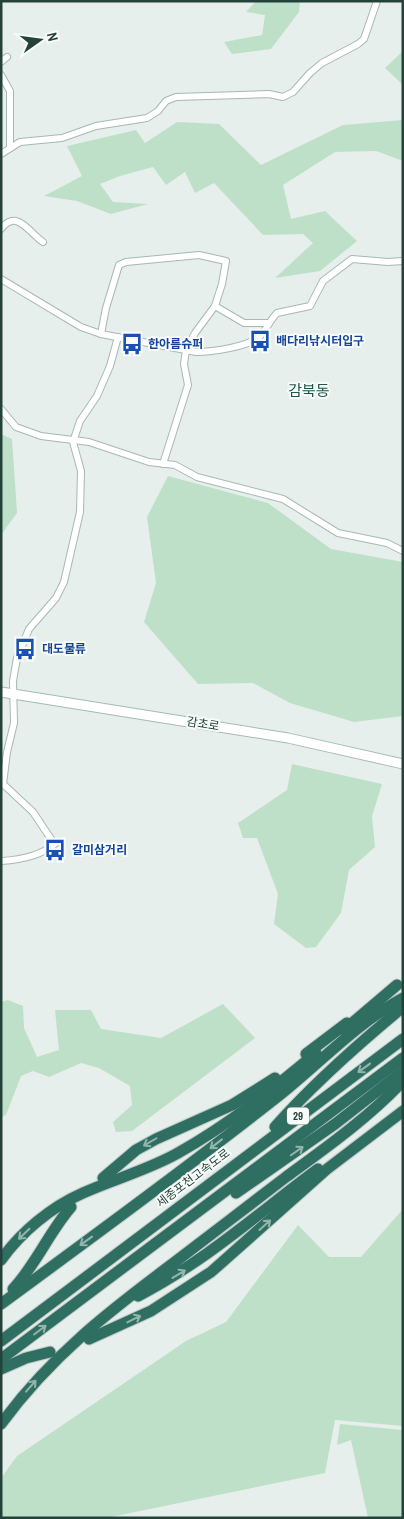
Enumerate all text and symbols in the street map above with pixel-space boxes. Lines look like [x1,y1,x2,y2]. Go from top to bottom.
north arrow [15,15,65,65]
text: N [43,31,62,43]
bus stop icon: 배다리낚시터입구 [247,328,273,354]
bus stop icon: 한아름슈퍼 [119,331,145,357]
place label: 배다리낚시터입구 [276,333,364,349]
place label: 한아름슈퍼 [148,336,203,352]
district label: 감북동 [288,380,330,401]
bus stop icon: 대도물류 [12,636,38,662]
place label: 대도물류 [42,641,86,657]
street label: 감초로 [185,714,221,734]
bus stop icon: 갈미삼거리 [42,837,68,863]
place label: 갈미삼거리 [72,842,127,858]
one-way arrow [357,1063,371,1073]
road number: 29 [287,1108,309,1124]
one-way arrow [144,1138,158,1148]
one-way arrow [210,1138,223,1149]
street label: 세종포천고속도로 [153,1145,233,1211]
one-way arrow [290,1146,304,1156]
one-way arrow [259,1219,272,1231]
one-way arrow [18,1228,30,1241]
one-way arrow [80,1235,93,1246]
one-way arrow [171,1268,185,1278]
one-way arrow [126,1314,141,1323]
one-way arrow [33,1325,46,1336]
one-way arrow [26,1379,37,1392]

